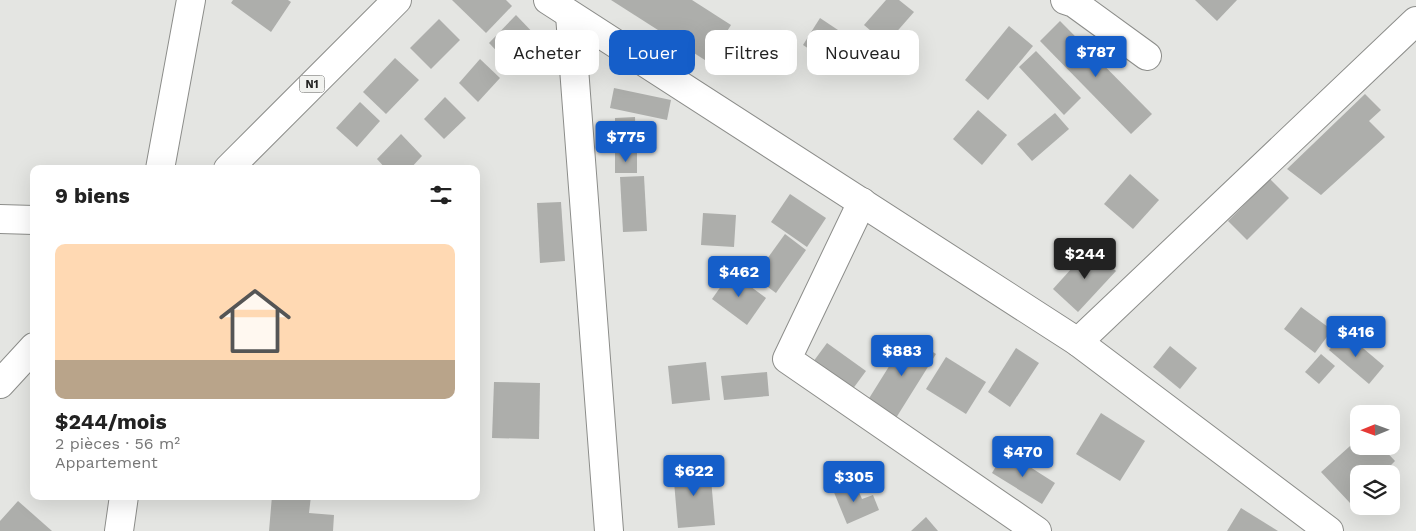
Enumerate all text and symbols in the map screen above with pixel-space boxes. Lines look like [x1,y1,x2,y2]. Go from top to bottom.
chip: Acheter [495,30,599,75]
chip: Louer [609,30,695,75]
chip: Filtres [705,30,797,75]
chip: Nouveau [807,30,919,75]
pin: $787 [1066,36,1126,78]
text: $787 [1077,42,1115,61]
road number: N1 [300,76,324,92]
pin: $775 [596,120,656,163]
text: $775 [607,127,645,146]
icon: filters [427,181,455,209]
text: 9 biens [55,183,130,208]
pin: $244 [1055,238,1115,280]
text: $244 [1065,244,1105,263]
pin: $462 [709,256,769,298]
text: $462 [719,262,759,281]
icon: home [210,276,300,366]
pin: $416 [1326,316,1386,358]
text: $416 [1338,322,1374,341]
pin: $883 [872,334,932,377]
text: $883 [882,341,922,360]
north arrow [1350,405,1400,455]
map controls [1350,405,1400,515]
text: $244/mois [55,409,167,434]
text: 2 pièces · 56 m² [55,434,180,453]
pin: $470 [993,436,1053,478]
text: $470 [1003,442,1043,461]
text: Appartement [55,453,158,472]
pin: $622 [664,454,724,497]
pin: $305 [824,460,884,503]
text: $622 [674,461,714,480]
button: layers [1350,465,1400,515]
text: $305 [834,467,874,486]

